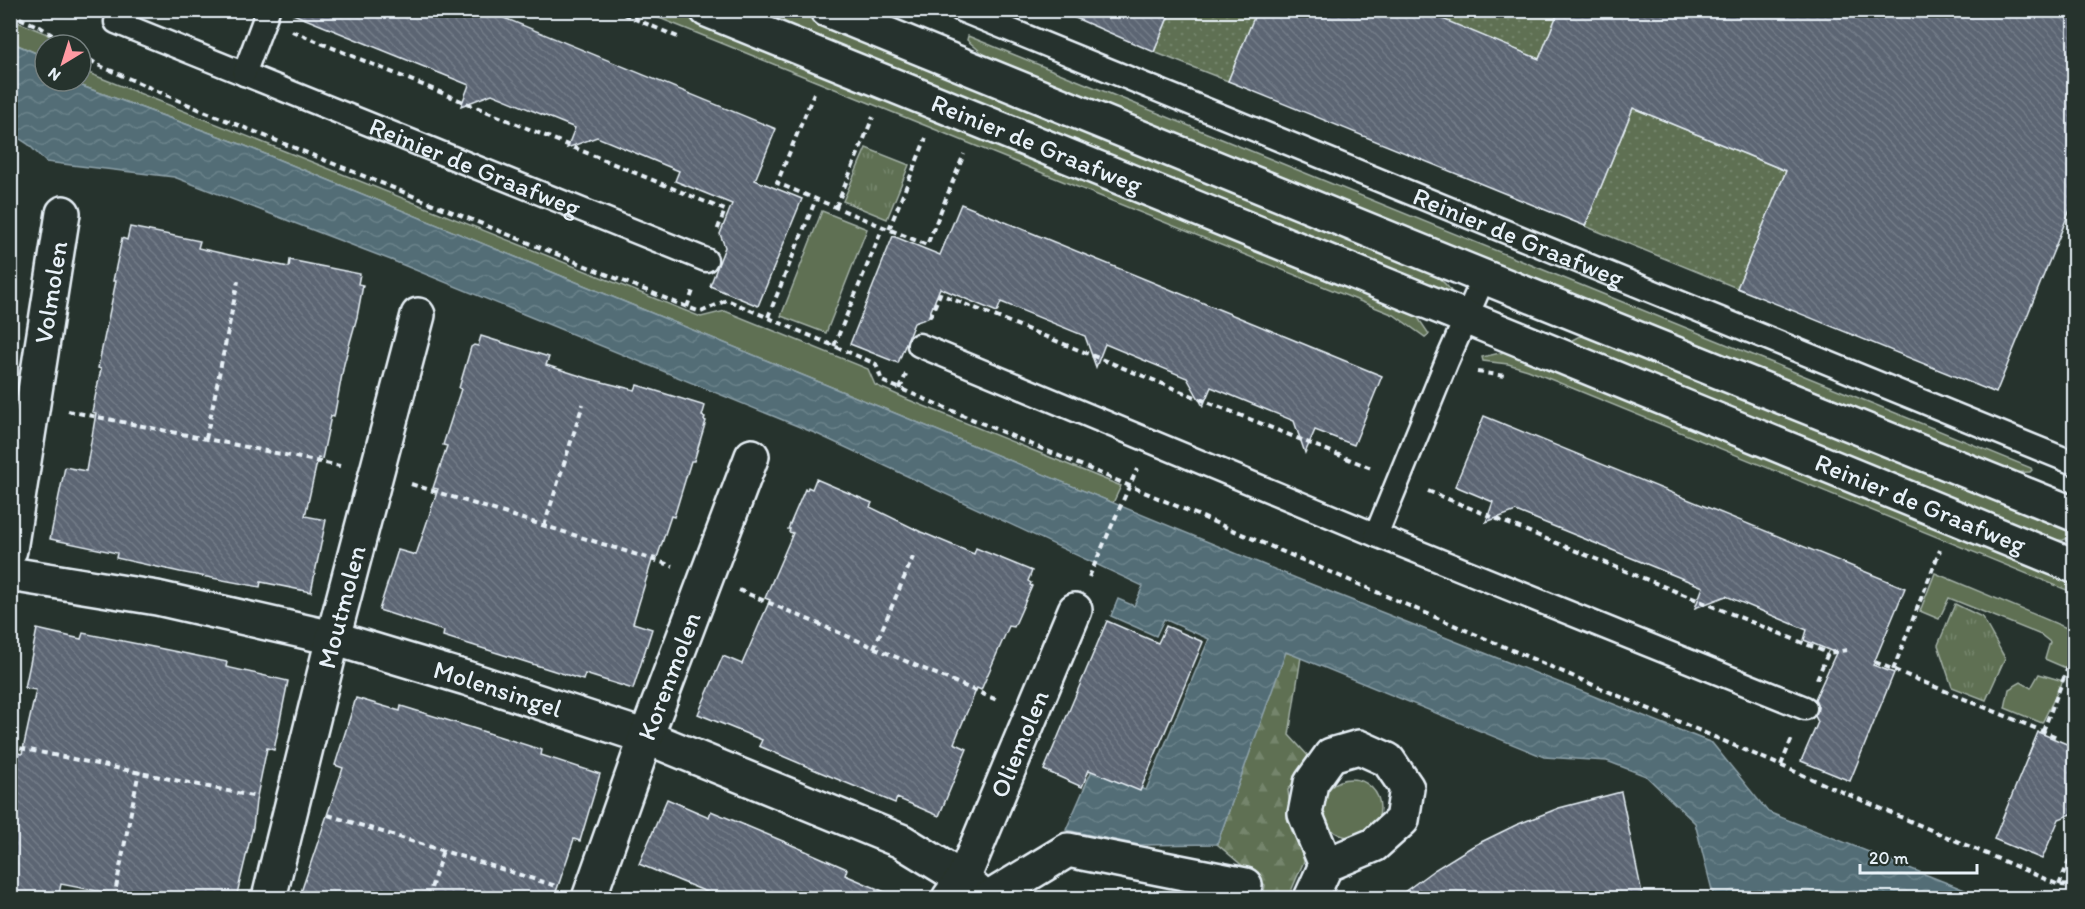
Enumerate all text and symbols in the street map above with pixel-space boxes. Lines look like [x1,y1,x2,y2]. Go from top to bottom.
north arrow [33,33,93,93]
text: N [44,64,64,85]
street label: Reinier de Graafweg [927,87,1148,201]
street label: Reinier de Graafweg [365,110,586,224]
street label: Reinier de Graafweg [1408,180,1629,294]
street label: Volmolen [27,238,74,346]
street label: Reinier de Graafweg [1810,446,2031,561]
street label: Moutmolen [310,541,373,672]
street label: Korenmolen [630,607,708,745]
street label: Molensingel [430,653,566,724]
street label: Oliemolen [983,685,1056,803]
scale bar [1860,837,1977,875]
text: 20 m [1869,847,1909,869]

